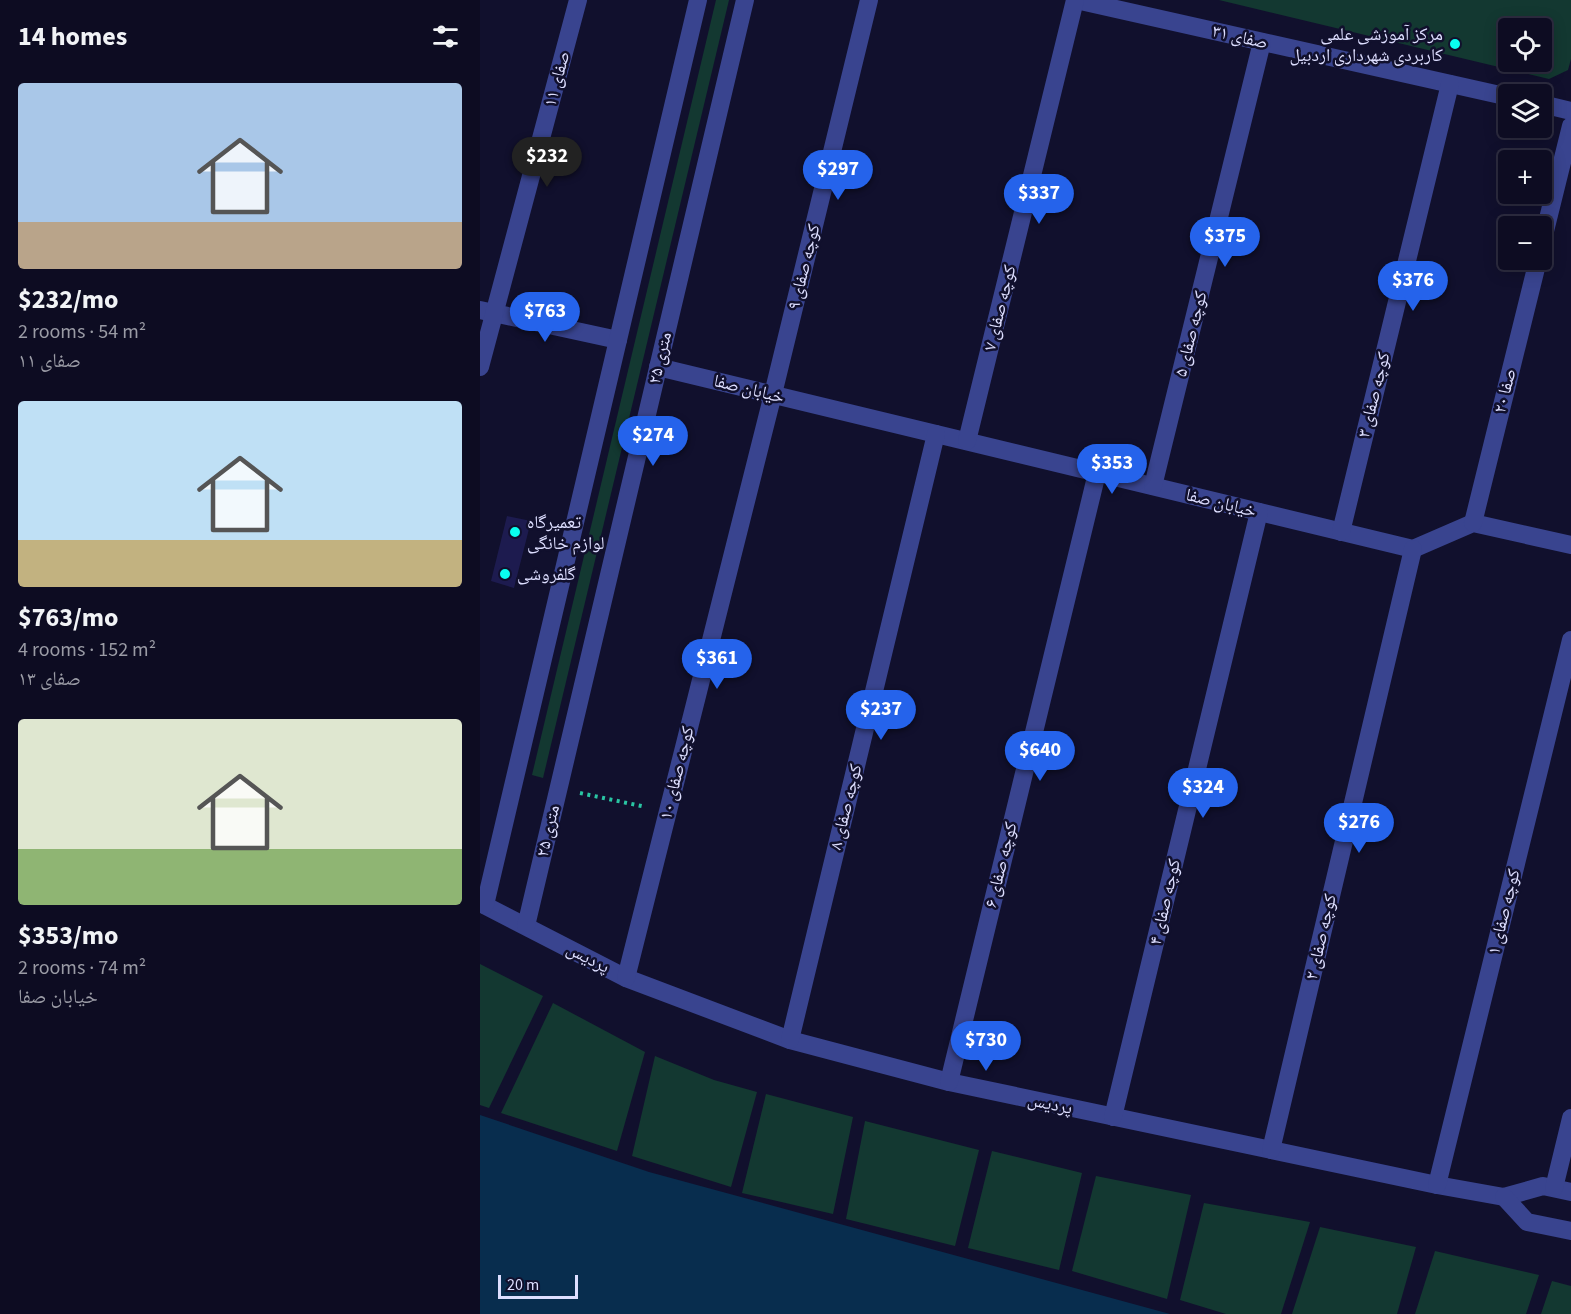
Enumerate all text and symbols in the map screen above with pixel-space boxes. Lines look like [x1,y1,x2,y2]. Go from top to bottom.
text: 14 homes [18,18,127,55]
street label: صفای ۳۱ [1210,18,1270,56]
map controls [1498,18,1552,270]
button: locate [1498,18,1552,72]
icon: filters [429,20,462,53]
place label: مرکز آموزشی علمی کاربردی شهرداری اردبیل [1289,22,1444,68]
marker: مرکز آموزشی علمی کاربردی شهرداری اردبیل [1448,37,1462,51]
street label: صفای ۱۱ [538,48,576,110]
button: layers [1498,84,1552,138]
icon: home [186,122,294,230]
pin: $232 [511,137,583,188]
text: $232 [526,142,568,170]
pin: $297 [802,150,874,201]
button: + [1498,150,1552,204]
text: $297 [817,155,859,183]
pin: $337 [1003,174,1075,225]
text: $337 [1018,179,1060,207]
button: − [1498,216,1552,270]
pin: $375 [1189,217,1261,268]
street label: کوچه صفای ۹ [781,221,827,313]
text: $375 [1204,222,1246,250]
pin: $376 [1377,261,1449,312]
street label: کوچه صفای ۷ [977,262,1023,354]
text: $376 [1392,266,1434,294]
text: $232/mo [18,281,118,318]
street label: کوچه صفای ۵ [1168,288,1214,380]
pin: $763 [509,292,581,343]
text: $763 [524,297,566,325]
text: 2 rooms · 54 m² [18,318,146,346]
street label: ۲۵ متری [642,329,678,387]
text: صفای ۱۱ [18,347,81,375]
street label: کوچه صفای ۳ [1351,349,1397,441]
street label: صفا ۲۰ [1487,366,1523,416]
street label: خیابان صفا [711,368,787,410]
pin: $274 [617,416,689,467]
text: $274 [632,421,674,449]
icon: home [186,440,294,548]
pin: $353 [1076,444,1148,495]
text: $353 [1091,449,1133,477]
street label: خیابان صفا [1183,482,1259,524]
place label: تعمیرگاه لوازم خانگی [527,510,604,556]
marker: تعمیرگاه لوازم خانگی [508,525,522,539]
place label: گلفروشی [517,562,576,587]
marker: گلفروشی [498,567,512,581]
text: $763/mo [18,599,118,636]
text: 4 rooms · 152 m² [18,636,156,664]
pin: $361 [681,639,753,690]
text: $361 [696,644,738,672]
text: صفای ۱۳ [18,665,81,693]
pin: $237 [845,690,917,741]
text: $237 [860,695,902,723]
street label: کوچه صفای ۱۰ [653,723,701,822]
pin: $640 [1004,731,1076,782]
text: $640 [1019,736,1061,764]
icon: home [186,758,294,866]
street label: کوچه صفای ۸ [823,761,869,853]
pin: $324 [1167,768,1239,819]
text: $324 [1182,773,1224,801]
street label: ۲۵ متری [530,802,566,860]
pin: $276 [1323,803,1395,854]
text: $276 [1338,808,1380,836]
street label: کوچه صفای ۶ [978,819,1024,911]
street label: کوچه صفای ۴ [1143,856,1187,947]
street label: کوچه صفای ۱ [1481,866,1527,958]
street label: کوچه صفای ۲ [1299,891,1343,982]
text: $353/mo [18,917,118,954]
street label: پردیس [562,937,614,979]
text: 2 rooms · 74 m² [18,954,146,982]
text: خیابان صفا [18,983,98,1011]
pin: $730 [950,1021,1022,1072]
text: $730 [965,1026,1007,1054]
street label: پردیس [1025,1087,1075,1121]
scale bar [498,1272,578,1300]
text: 20 m [507,1274,539,1296]

